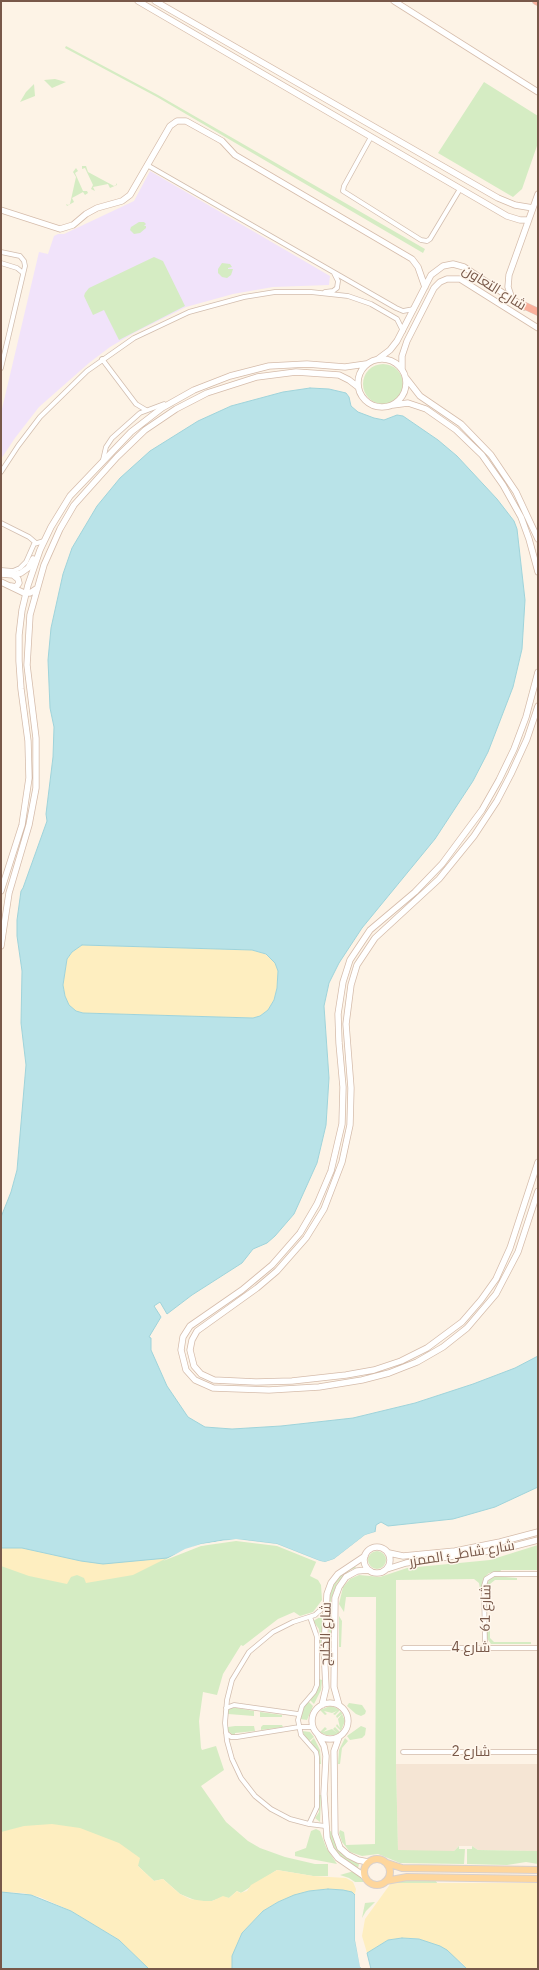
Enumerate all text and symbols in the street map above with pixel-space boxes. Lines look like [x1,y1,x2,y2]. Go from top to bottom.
street label: شارع التعاون [459,262,529,314]
street label: شارع شاطئ الممزر [408,1537,516,1571]
street label: شارع 61 [477,1584,495,1632]
street label: شارع الخليج [317,1602,335,1666]
street label: شارع 4 [452,1640,490,1656]
street label: شارع 2 [452,1744,490,1760]

